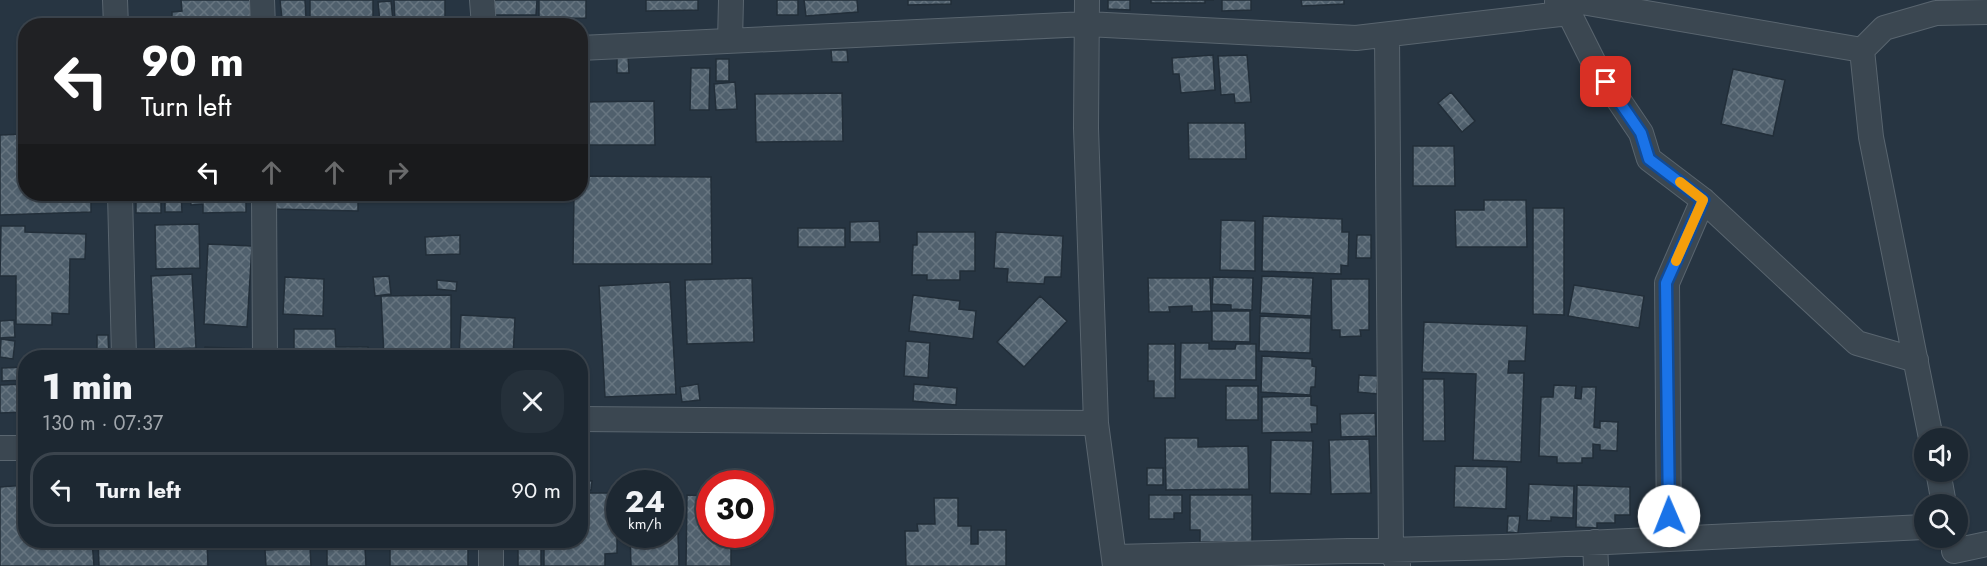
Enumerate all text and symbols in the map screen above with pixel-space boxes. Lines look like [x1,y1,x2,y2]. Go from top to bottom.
text: 90 m [141,31,244,92]
icon: left [42,42,120,120]
pin [1580,56,1631,107]
icon: arrive [1589,65,1622,98]
text: Turn left [141,87,231,126]
icon: left [192,156,225,189]
icon: ahead [255,156,288,189]
icon: ahead [318,156,351,189]
icon: right [381,156,414,189]
text: 1 min [42,360,133,412]
button: close [501,370,564,433]
text: 130 m · 07:37 [42,409,163,438]
map controls [1914,428,1968,548]
button: sound [1914,428,1968,482]
speed limit sign: 30 [696,470,774,548]
icon: left [45,473,78,506]
text: Turn left [96,474,181,506]
text: 90 m [511,474,561,506]
text: 24 [625,480,665,523]
position arrow [1637,484,1701,548]
button: search [1914,494,1968,548]
text: km/h [628,513,662,535]

